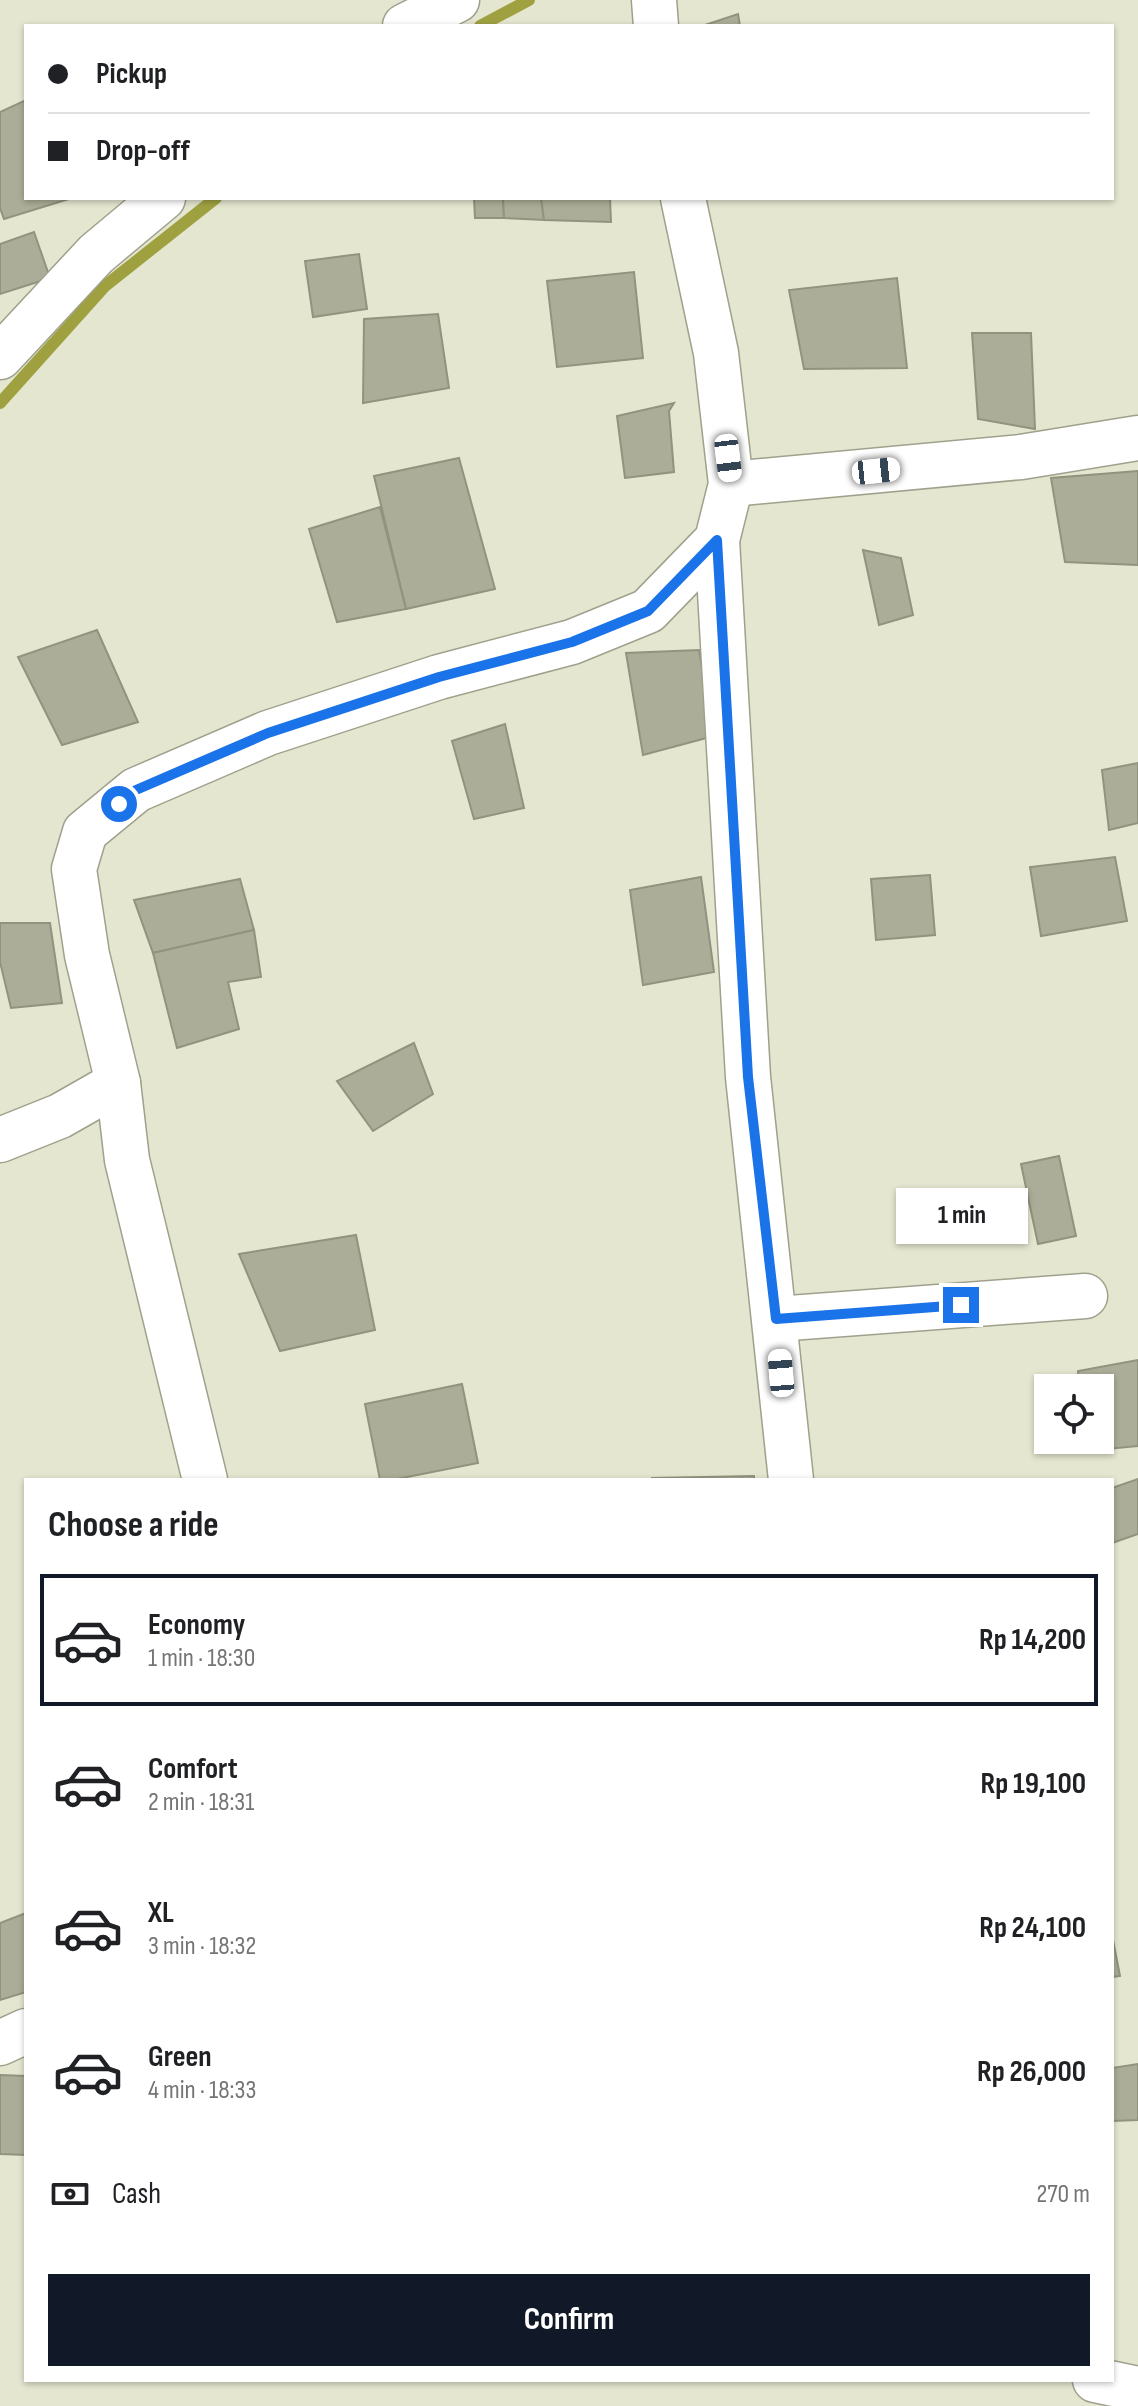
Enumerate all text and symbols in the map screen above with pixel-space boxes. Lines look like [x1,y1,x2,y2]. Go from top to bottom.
text: Pickup [96,56,167,92]
text: Drop-off [96,133,190,169]
car [713,433,743,483]
car [851,457,901,485]
route start [101,786,137,822]
callout: 1 min [895,1189,1027,1245]
text: 1 min [938,1200,986,1231]
route end [943,1287,979,1323]
car [767,1348,795,1398]
map controls [1034,1374,1114,1454]
button: locate [1034,1374,1114,1454]
text: Choose a ride [48,1504,219,1547]
icon: car [52,1604,124,1676]
text: Economy [148,1607,245,1643]
text: Rp 14,200 [979,1622,1086,1658]
text: 1 min · 18:30 [148,1643,255,1674]
icon: car [52,1748,124,1820]
text: Comfort [148,1751,238,1787]
text: Rp 19,100 [981,1766,1086,1802]
text: 2 min · 18:31 [148,1787,254,1818]
icon: car [52,1892,124,1964]
text: XL [148,1895,174,1931]
text: Rp 24,100 [979,1910,1086,1946]
text: 3 min · 18:32 [148,1931,256,1962]
icon: car [52,2036,124,2108]
text: Green [148,2039,212,2075]
text: Rp 26,000 [977,2054,1086,2090]
text: 4 min · 18:33 [148,2075,256,2106]
icon: cash [48,2172,92,2216]
text: Cash [112,2176,161,2212]
text: 270 m [1037,2179,1090,2210]
button: Confirm [48,2274,1090,2366]

